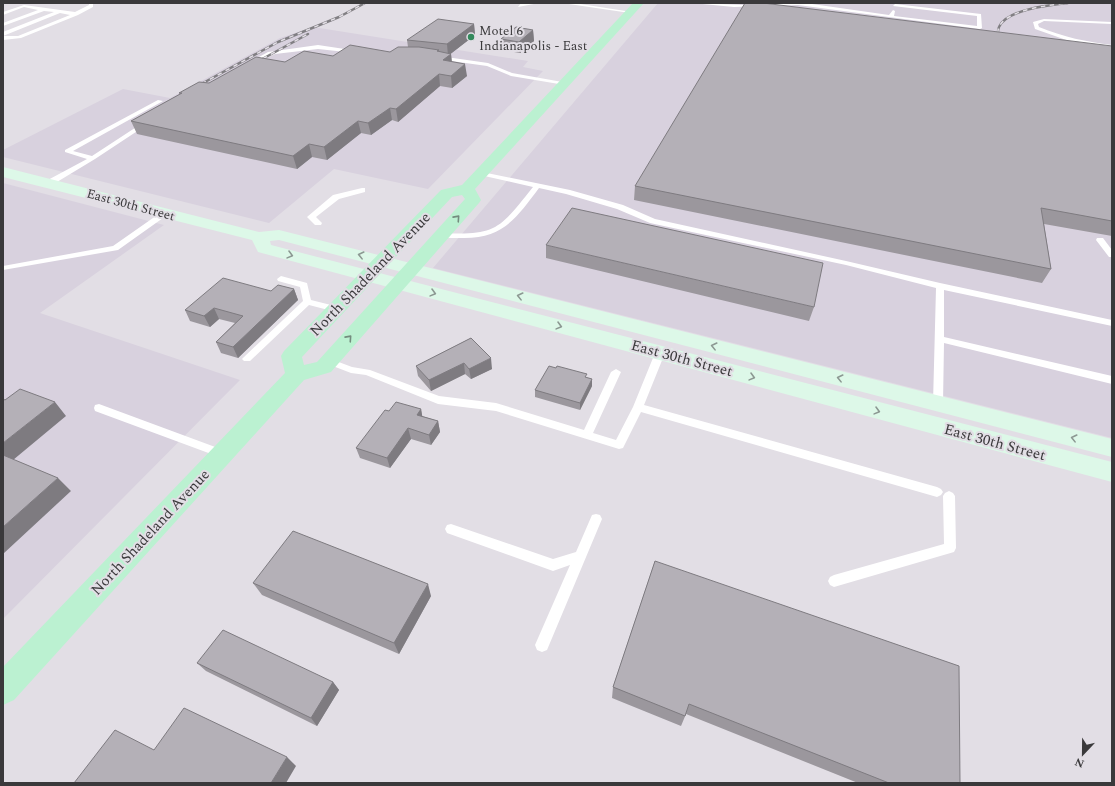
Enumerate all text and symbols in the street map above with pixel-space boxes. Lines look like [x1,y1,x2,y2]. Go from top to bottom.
place label: Motel 6 Indianapolis - East [479,21,588,56]
marker: Motel 6 Indianapolis - East [466,32,476,42]
street label: East 30th Street [84,184,178,226]
street label: North Shadeland Avenue [305,207,436,342]
one-way arrow [452,215,459,223]
one-way arrow [287,250,294,259]
one-way arrow [357,252,364,260]
one-way arrow [430,288,436,296]
one-way arrow [517,292,524,301]
one-way arrow [555,321,562,330]
street label: East 30th Street [628,334,735,383]
one-way arrow [344,336,351,343]
one-way arrow [711,342,718,351]
one-way arrow [748,372,755,381]
one-way arrow [837,375,843,383]
one-way arrow [874,406,881,414]
street label: East 30th Street [941,418,1048,467]
one-way arrow [1071,435,1077,443]
street label: North Shadeland Avenue [85,464,215,601]
north arrow [1063,734,1103,774]
text: N [1072,753,1087,772]

